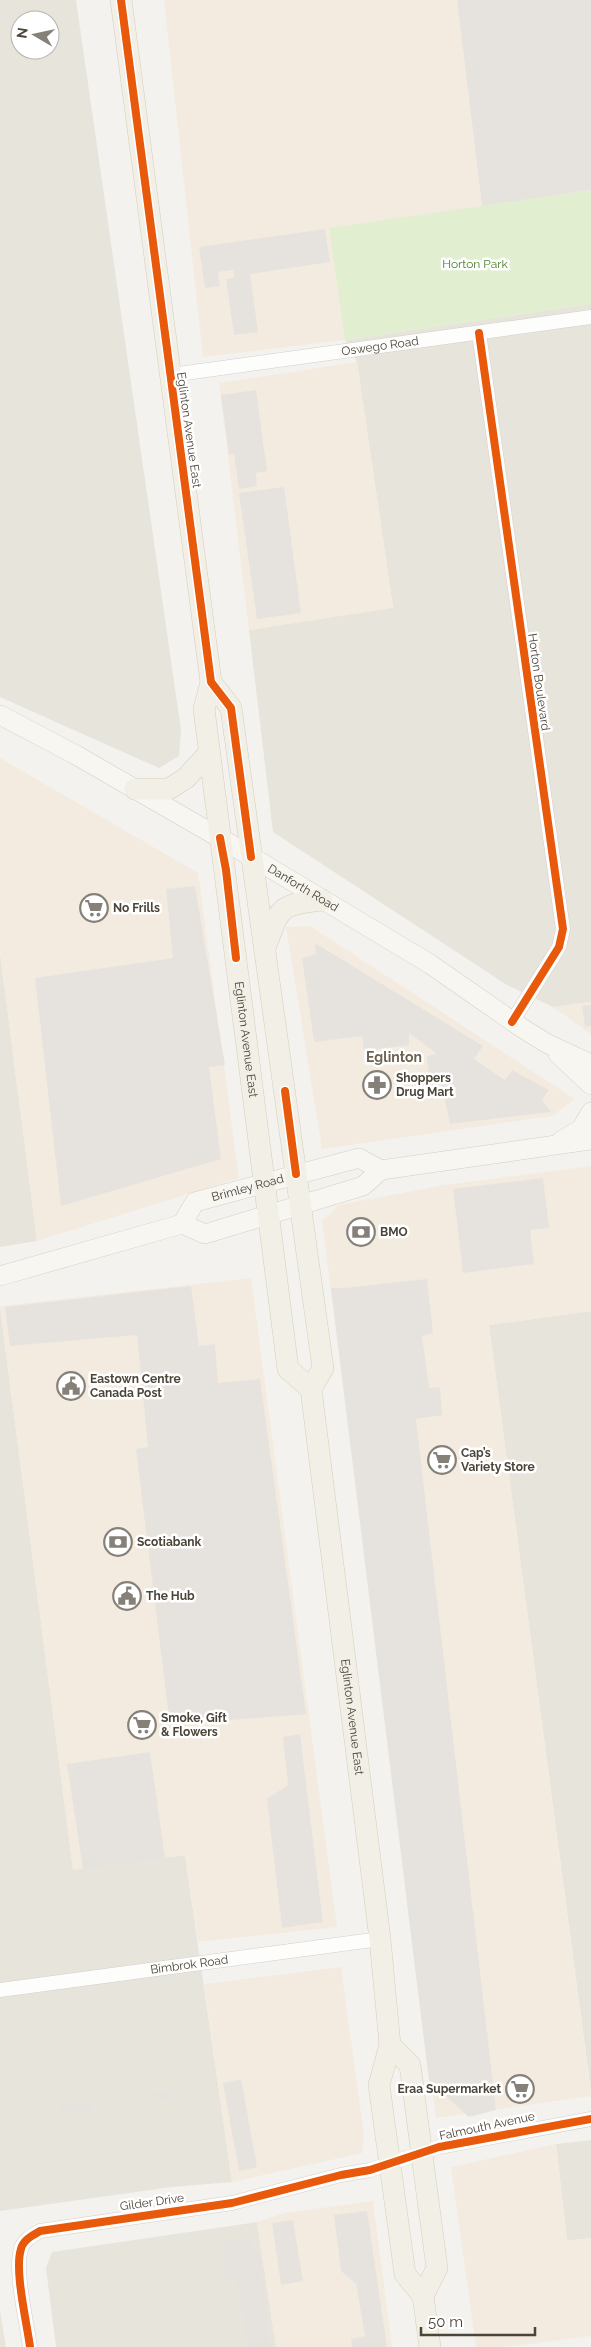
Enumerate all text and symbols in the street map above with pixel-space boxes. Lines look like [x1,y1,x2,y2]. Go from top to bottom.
north arrow [10,10,60,60]
text: N [13,26,31,39]
park label: Horton Park [442,257,508,271]
street label: Oswego Road [341,334,419,358]
street label: Eglinton Avenue East [174,371,204,489]
street label: Horton Boulevard [525,633,553,731]
street label: Danforth Road [265,861,341,914]
supermarket icon: No Frills [79,893,109,923]
place label: No Frills [113,901,160,915]
street label: Eglinton Avenue East [232,981,260,1098]
district label: Eglinton [366,1049,422,1065]
pharmacy icon: Shoppers Drug Mart [362,1070,392,1100]
place label: Shoppers Drug Mart [396,1071,454,1099]
street label: Brimley Road [210,1172,285,1204]
bank icon: BMO [346,1217,376,1247]
place label: BMO [380,1225,408,1239]
public building icon: Eastown Centre Canada Post [56,1371,86,1401]
place label: Eastown Centre Canada Post [90,1372,181,1400]
supermarket icon: Cap’s Variety Store [427,1445,457,1475]
place label: Cap’s Variety Store [461,1446,535,1474]
bank icon: Scotiabank [103,1527,133,1557]
place label: Scotiabank [137,1535,202,1549]
public building icon: The Hub [112,1581,142,1611]
place label: The Hub [146,1589,195,1603]
street label: Eglinton Avenue East [338,1658,366,1776]
supermarket icon: Smoke, Gift & Flowers [127,1710,157,1740]
place label: Smoke, Gift & Flowers [161,1711,227,1739]
street label: Bimbrok Road [149,1952,229,1977]
supermarket icon: Eraa Supermarket [505,2074,535,2104]
place label: Eraa Supermarket [398,2082,501,2096]
street label: Falmouth Avenue [438,2109,536,2143]
street label: Gilder Drive [119,2191,185,2213]
scale bar [421,2304,535,2336]
text: 50 m [428,2313,463,2331]

